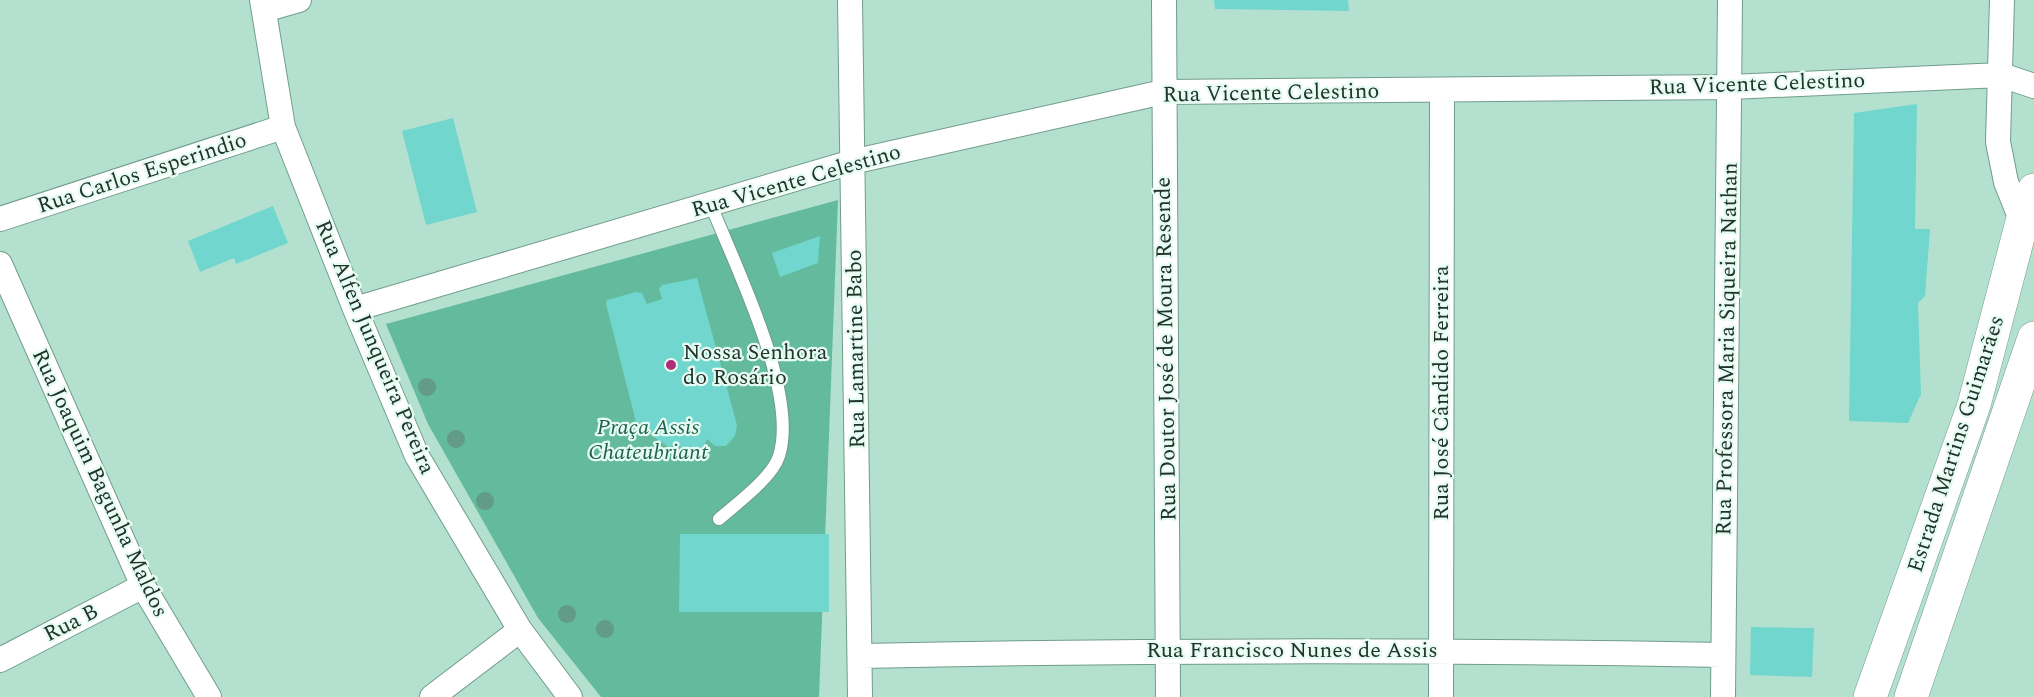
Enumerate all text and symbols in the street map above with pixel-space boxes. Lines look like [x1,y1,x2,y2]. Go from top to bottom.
street label: Rua Vicente Celestino [1648,64,1866,104]
street label: Rua Vicente Celestino [1162,75,1380,111]
street label: Rua Carlos Esperindio [33,124,251,222]
street label: Rua Vicente Celestino [687,135,905,227]
street label: Rua Professora Maria Siqueira Nathan [1707,162,1747,536]
street label: Rua Doutor José de Moura Resende [1147,177,1185,521]
street label: Rua Alfen Junqueira Pereira [306,215,444,480]
street label: Rua Lamartine Babo [838,249,874,449]
street label: Rua José Cândido Ferreira [1425,265,1458,521]
street label: Estrada Martins Guimarães [1899,311,2013,577]
place label: Nossa Senhora do Rosário [683,336,828,394]
street label: Rua Joaquim Bagunha Maldos [23,343,177,623]
marker: Nossa Senhora do Rosário [664,358,678,372]
park label: Praça Assis Chateubriant [588,411,709,469]
street label: Rua B [38,595,104,651]
street label: Rua Francisco Nunes de Assis [1146,634,1438,667]

